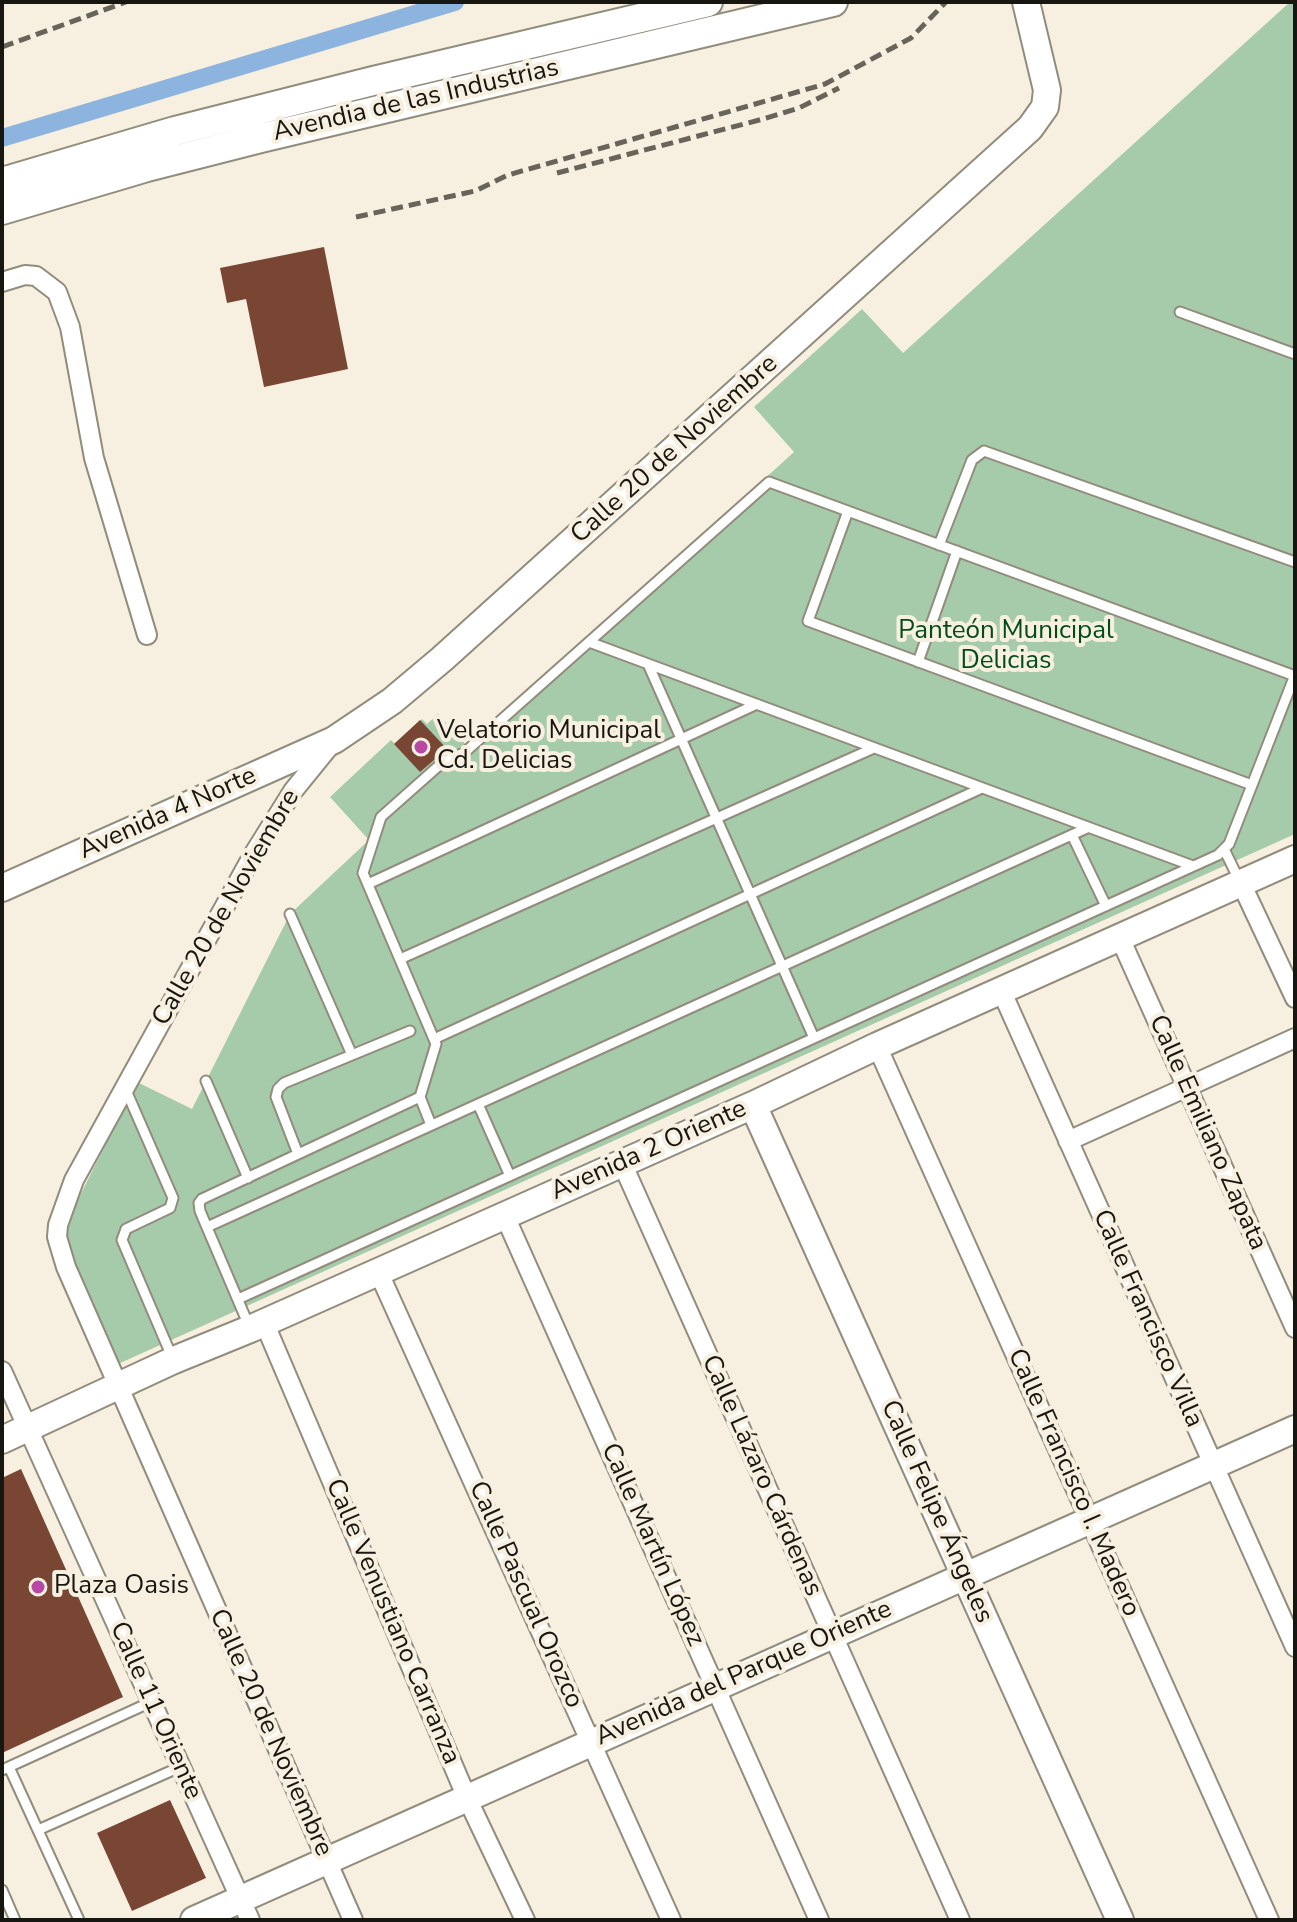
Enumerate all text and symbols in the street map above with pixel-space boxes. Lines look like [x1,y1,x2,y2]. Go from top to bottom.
street label: Avendia de las Industrias [270,53,562,149]
street label: Calle 20 de Noviembre [565,349,785,551]
park label: Panteón Municipal Delicias [898,616,1114,678]
place label: Velatorio Municipal Cd. Delicias [437,716,661,778]
marker: Velatorio Municipal Cd. Delicias [412,738,430,756]
street label: Avenida 4 Norte [75,761,261,867]
street label: Calle 20 de Noviembre [147,784,307,1032]
street label: Calle Emiliano Zapata [1141,1011,1273,1255]
street label: Avenida 2 Oriente [546,1094,752,1208]
street label: Calle Francisco Villa [1085,1205,1209,1433]
street label: Calle Francisco I. Madero [1000,1344,1146,1622]
street label: Calle Lázaro Cárdenas [694,1351,828,1601]
street label: Calle Felipe Ángeles [873,1396,999,1628]
street label: Calle Martín López [593,1439,711,1651]
street label: Calle Venustiano Carranza [318,1475,466,1769]
street label: Calle Pascual Orozco [461,1477,589,1713]
place label: Plaza Oasis [54,1571,189,1603]
marker: Plaza Oasis [29,1578,47,1596]
street label: Avenida del Parque Oriente [591,1595,897,1753]
street label: Calle 20 de Noviembre [201,1605,339,1861]
street label: Calle 11 Oriente [102,1617,208,1805]

